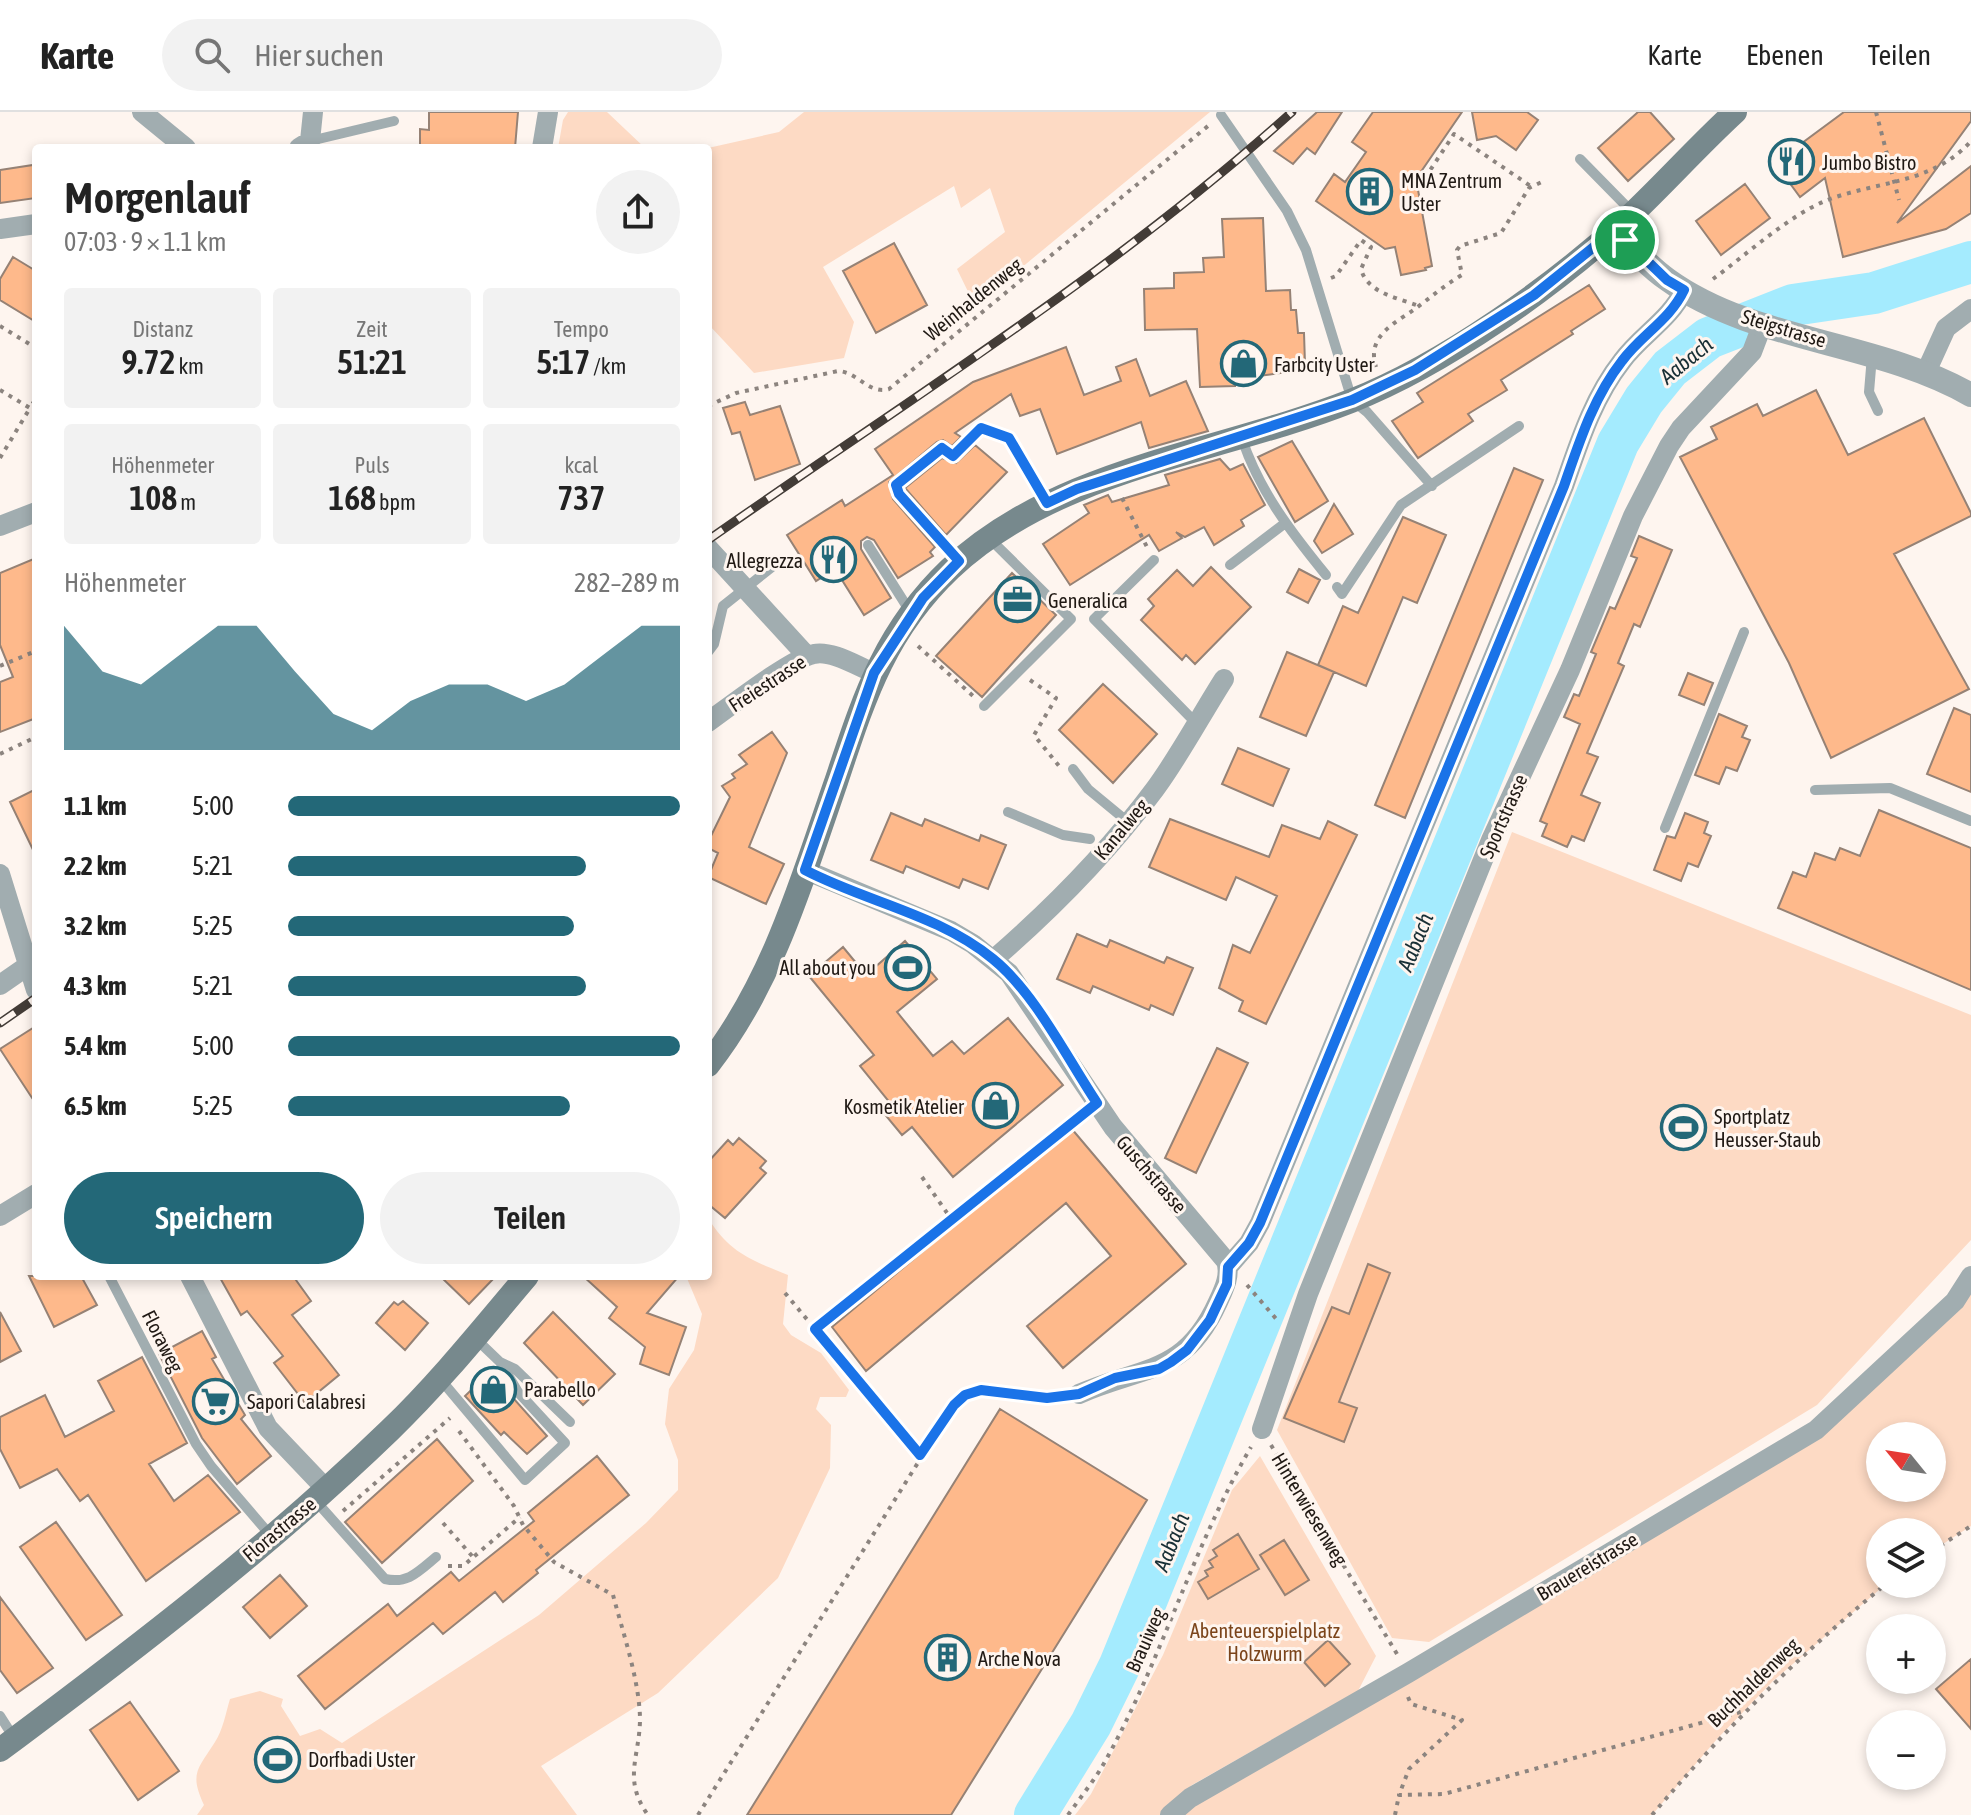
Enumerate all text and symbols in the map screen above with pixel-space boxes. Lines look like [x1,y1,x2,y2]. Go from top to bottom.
search box [162,19,722,91]
icon: search [190,33,234,77]
text: Karte [40,34,114,77]
text: Hier suchen [254,38,384,72]
text: Karte [1647,39,1702,71]
text: Ebenen [1746,39,1824,71]
text: Teilen [1868,39,1931,71]
restaurant icon: Jumbo Bistro [1767,138,1815,186]
place label: Jumbo Bistro [1822,151,1916,174]
building icon: MNA Zentrum Uster [1346,168,1394,216]
place label: MNA Zentrum Uster [1401,169,1502,215]
button: share [596,170,680,254]
text: Morgenlauf [64,172,251,222]
pin [1591,206,1659,274]
icon: arrive [1603,218,1647,262]
text: 07:03 · 9 × 1.1 km [64,227,226,257]
street label: Weinhaldenweg [919,252,1027,345]
street label: Steigstrasse [1739,304,1829,352]
text: Distanz [133,316,193,342]
text: Zeit [356,316,388,342]
text: Tempo [554,316,609,342]
water label: Aabach [1654,331,1718,390]
shop icon: Farbcity Uster [1219,340,1267,388]
text: 9.72 [121,342,175,381]
text: 51:21 [337,342,407,381]
text: 5:17 [536,342,590,381]
text: km [175,353,204,379]
text: /km [590,353,626,379]
place label: Farbcity Uster [1274,353,1376,376]
text: Höhenmeter [111,452,214,478]
text: Puls [354,452,390,478]
text: kcal [565,452,598,478]
text: 108 [129,478,177,517]
text: 168 [328,478,376,517]
text: 737 [557,478,605,517]
text: m [177,489,196,515]
text: bpm [376,489,416,515]
restaurant icon: Allegrezza [810,536,858,584]
place label: Allegrezza [726,549,803,572]
text: Höhenmeter [64,568,186,598]
text: 282–289 m [574,568,680,598]
office icon: Generalica [993,576,1041,624]
place label: Generalica [1048,589,1128,612]
street label: Freiestrasse [724,650,810,716]
street label: Sportstrasse [1474,770,1532,862]
text: 1.1 km [64,791,127,821]
text: 5:00 [192,791,234,821]
street label: Kanalweg [1089,794,1153,864]
text: 2.2 km [64,851,127,881]
text: 5:21 [192,851,233,881]
water label: Aabach [1391,909,1439,976]
text: 3.2 km [64,911,127,941]
text: 5:25 [192,911,233,941]
sports icon: All about you [883,943,931,991]
place label: All about you [779,956,876,979]
text: 4.3 km [64,971,127,1001]
text: 5:21 [192,971,233,1001]
text: 5.4 km [64,1031,127,1061]
text: 5:00 [192,1031,234,1061]
shop icon: Kosmetik Atelier [971,1082,1019,1130]
text: 6.5 km [64,1091,127,1121]
text: 5:25 [192,1091,233,1121]
place label: Kosmetik Atelier [843,1095,965,1118]
sports icon: Sportplatz Heusser-Staub [1659,1104,1707,1152]
place label: Sportplatz Heusser-Staub [1714,1105,1821,1151]
street label: Guschstrasse [1112,1131,1192,1217]
button: Speichern [64,1172,364,1264]
button: Teilen [380,1172,680,1264]
street label: Floraweg [138,1306,189,1376]
shop icon: Parabello [469,1365,517,1413]
supermarket icon: Sapori Calabresi [192,1377,240,1425]
place label: Parabello [524,1378,596,1401]
place label: Sapori Calabresi [247,1390,366,1413]
north arrow [1866,1422,1946,1502]
map controls [1866,1422,1946,1790]
street label: Hinterwiesenweg [1267,1448,1353,1570]
street label: Florastrasse [238,1492,320,1566]
water label: Aabach [1147,1509,1195,1576]
button: layers [1866,1518,1946,1598]
street label: Brauereistrasse [1532,1527,1642,1605]
street label: Brauiweg [1121,1604,1169,1676]
button: + [1866,1614,1946,1694]
park label: Abenteuerspielplatz Holzwurm [1190,1619,1340,1665]
street label: Buchhaldenweg [1703,1632,1804,1731]
building icon: Arche Nova [923,1634,971,1682]
place label: Arche Nova [978,1647,1061,1670]
button: − [1866,1710,1946,1790]
sports icon: Dorfbadi Uster [253,1735,301,1783]
place label: Dorfbadi Uster [308,1748,416,1771]

